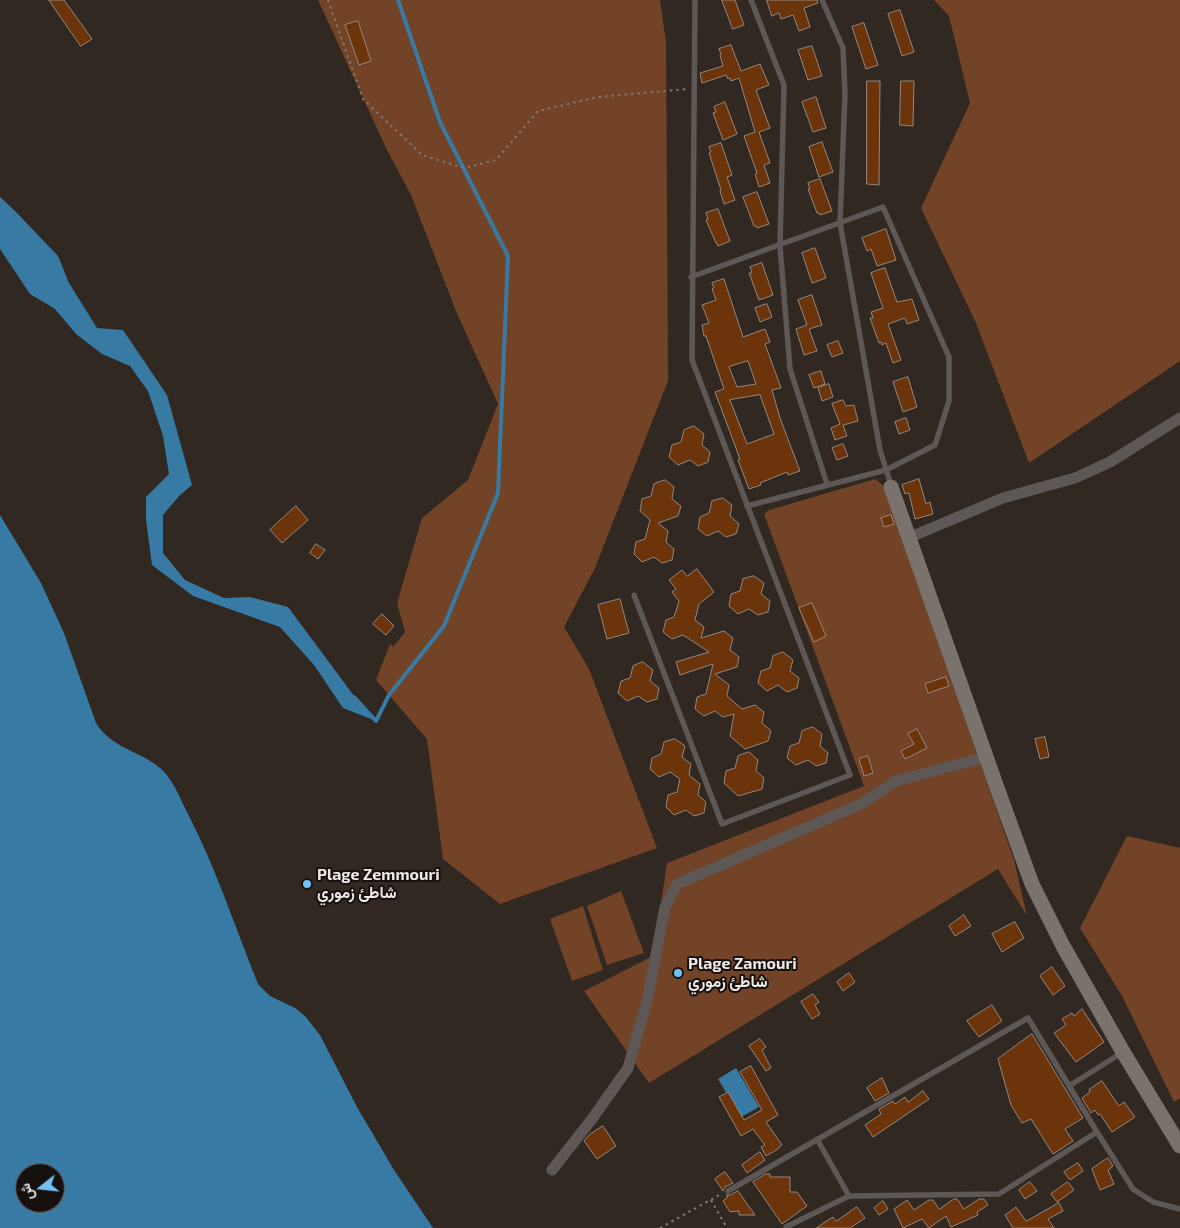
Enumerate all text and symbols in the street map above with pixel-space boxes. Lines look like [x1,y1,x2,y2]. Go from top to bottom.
place label: Plage Zemmouri شاطئ زموري [317,865,440,903]
marker: Plage Zemmouri شاطئ زموري [301,878,313,890]
place label: Plage Zamouri شاطئ زموري [688,954,797,992]
marker: Plage Zamouri شاطئ زموري [672,967,684,979]
north arrow [15,1163,65,1213]
text: ش [16,1182,37,1202]

